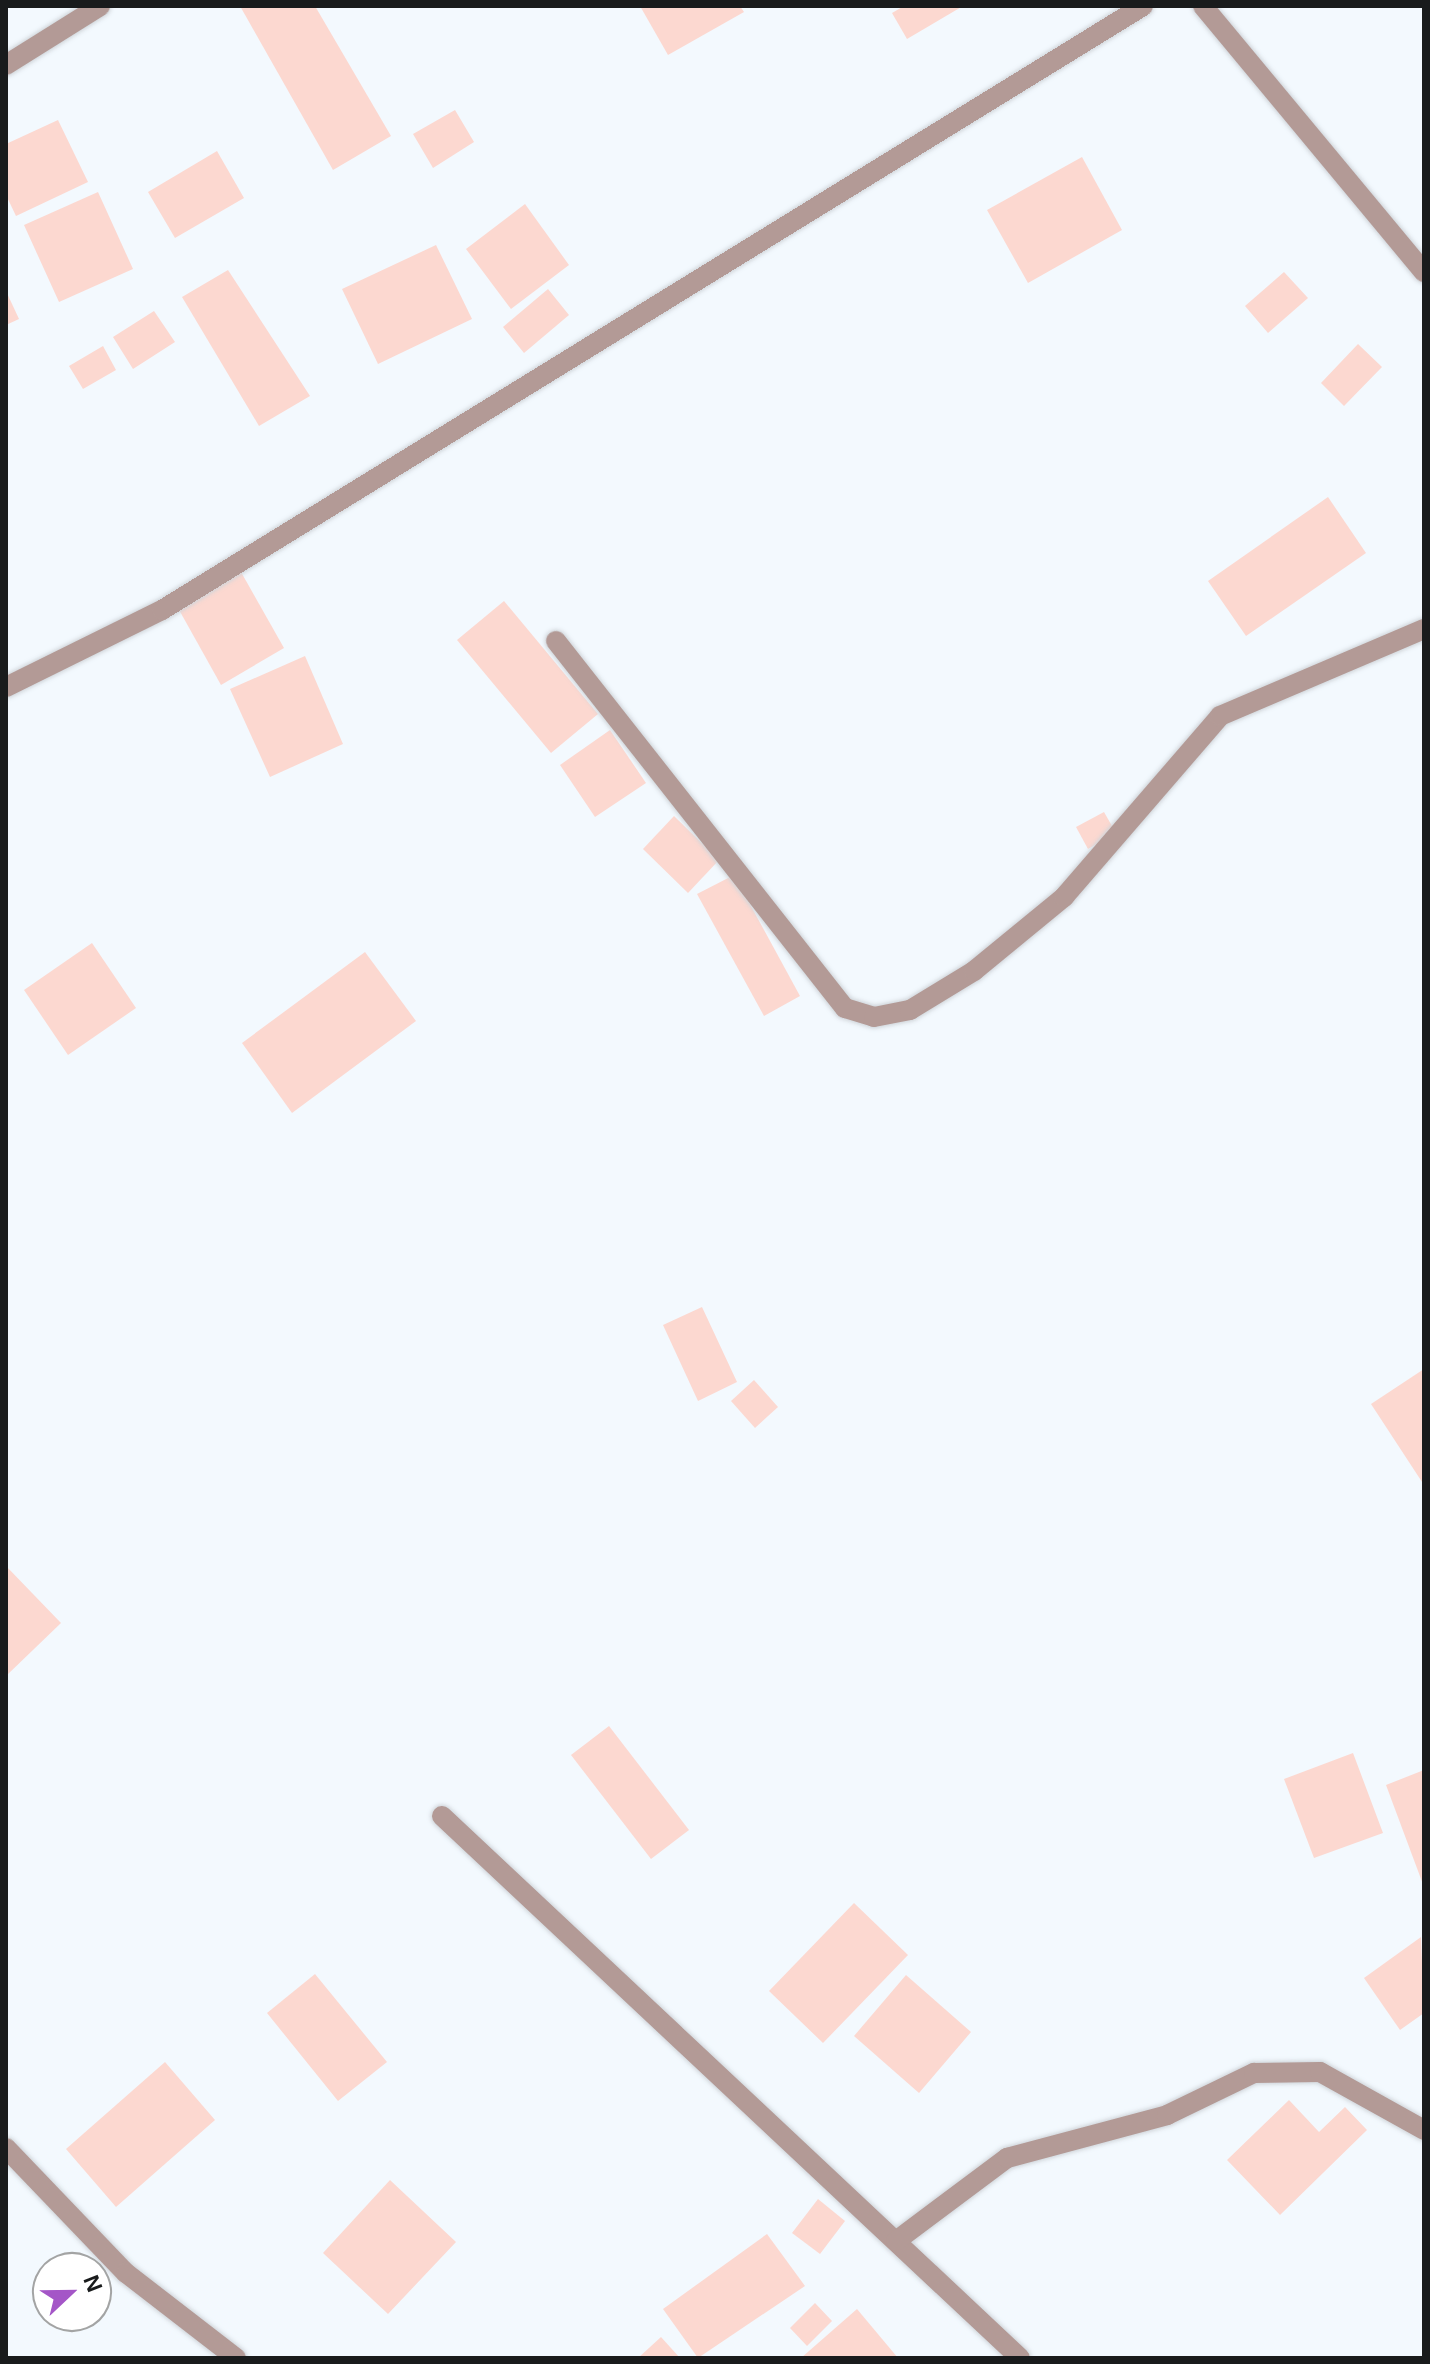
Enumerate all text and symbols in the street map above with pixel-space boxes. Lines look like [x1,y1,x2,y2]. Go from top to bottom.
north arrow [32,2252,112,2332]
text: N [78,2272,107,2296]

